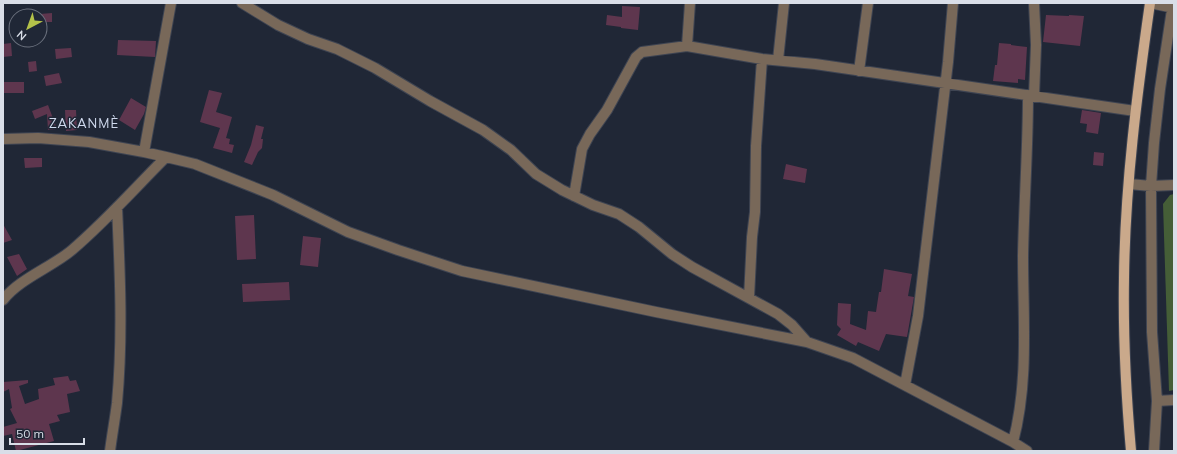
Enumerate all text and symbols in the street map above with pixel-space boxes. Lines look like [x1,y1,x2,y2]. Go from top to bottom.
north arrow [8,8,48,48]
text: N [14,28,29,44]
district label: ZAKANMÈ [49,115,119,131]
scale bar [10,420,84,446]
text: 50 m [16,426,44,441]

